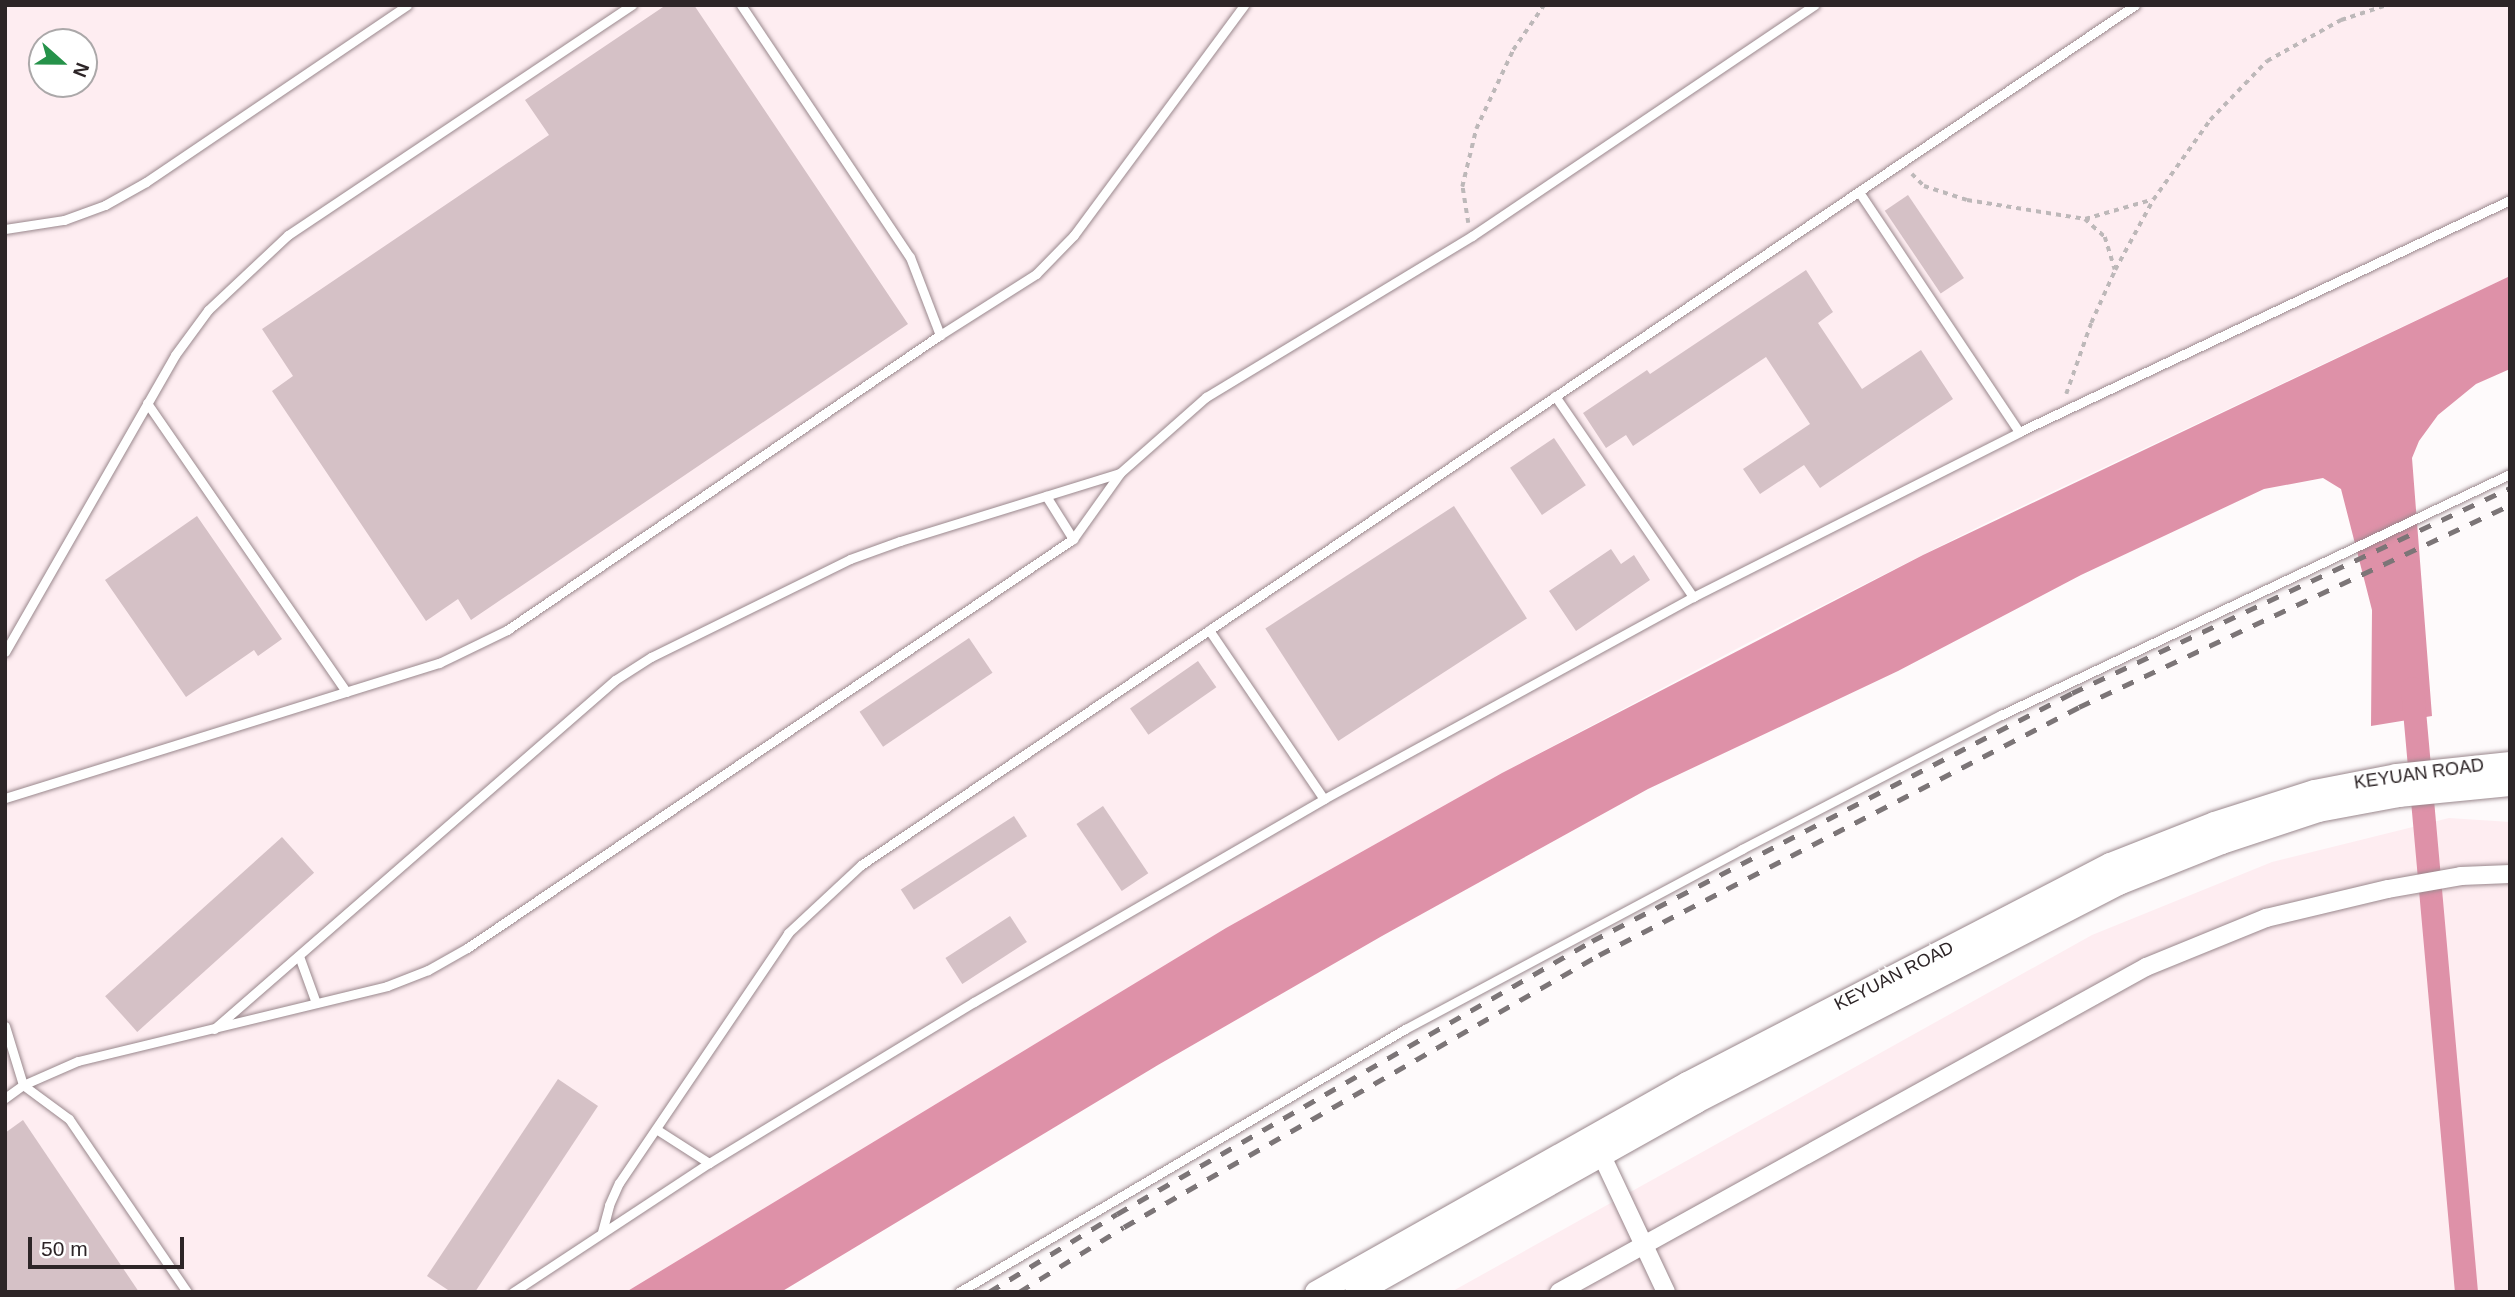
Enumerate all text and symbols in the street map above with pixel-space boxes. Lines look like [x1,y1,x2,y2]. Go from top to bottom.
north arrow [28,28,98,98]
text: N [69,60,93,80]
street label: KEYUAN ROAD [2353,754,2485,794]
street label: KEYUAN ROAD [1831,937,1957,1015]
scale bar [32,1224,187,1268]
text: 50 m [41,1237,88,1260]

